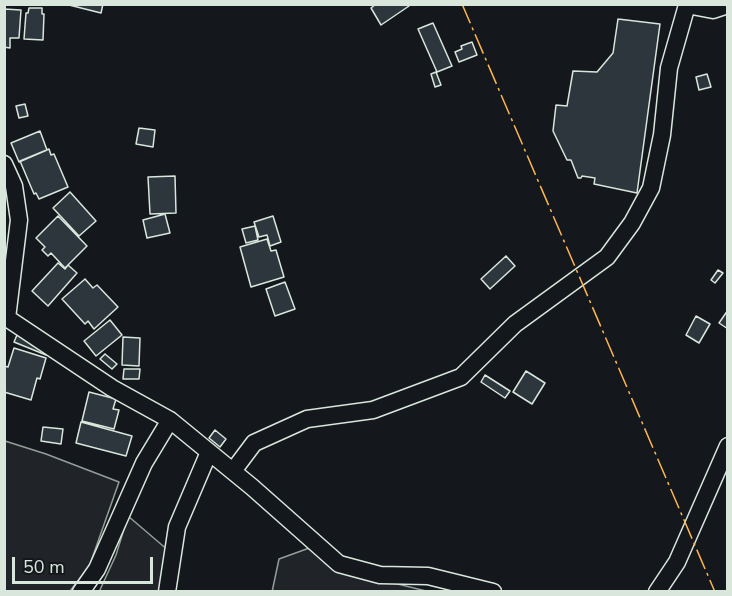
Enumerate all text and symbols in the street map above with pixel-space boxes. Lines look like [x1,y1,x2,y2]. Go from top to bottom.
scale bar [15,545,156,583]
text: 50 m [23,555,65,579]

